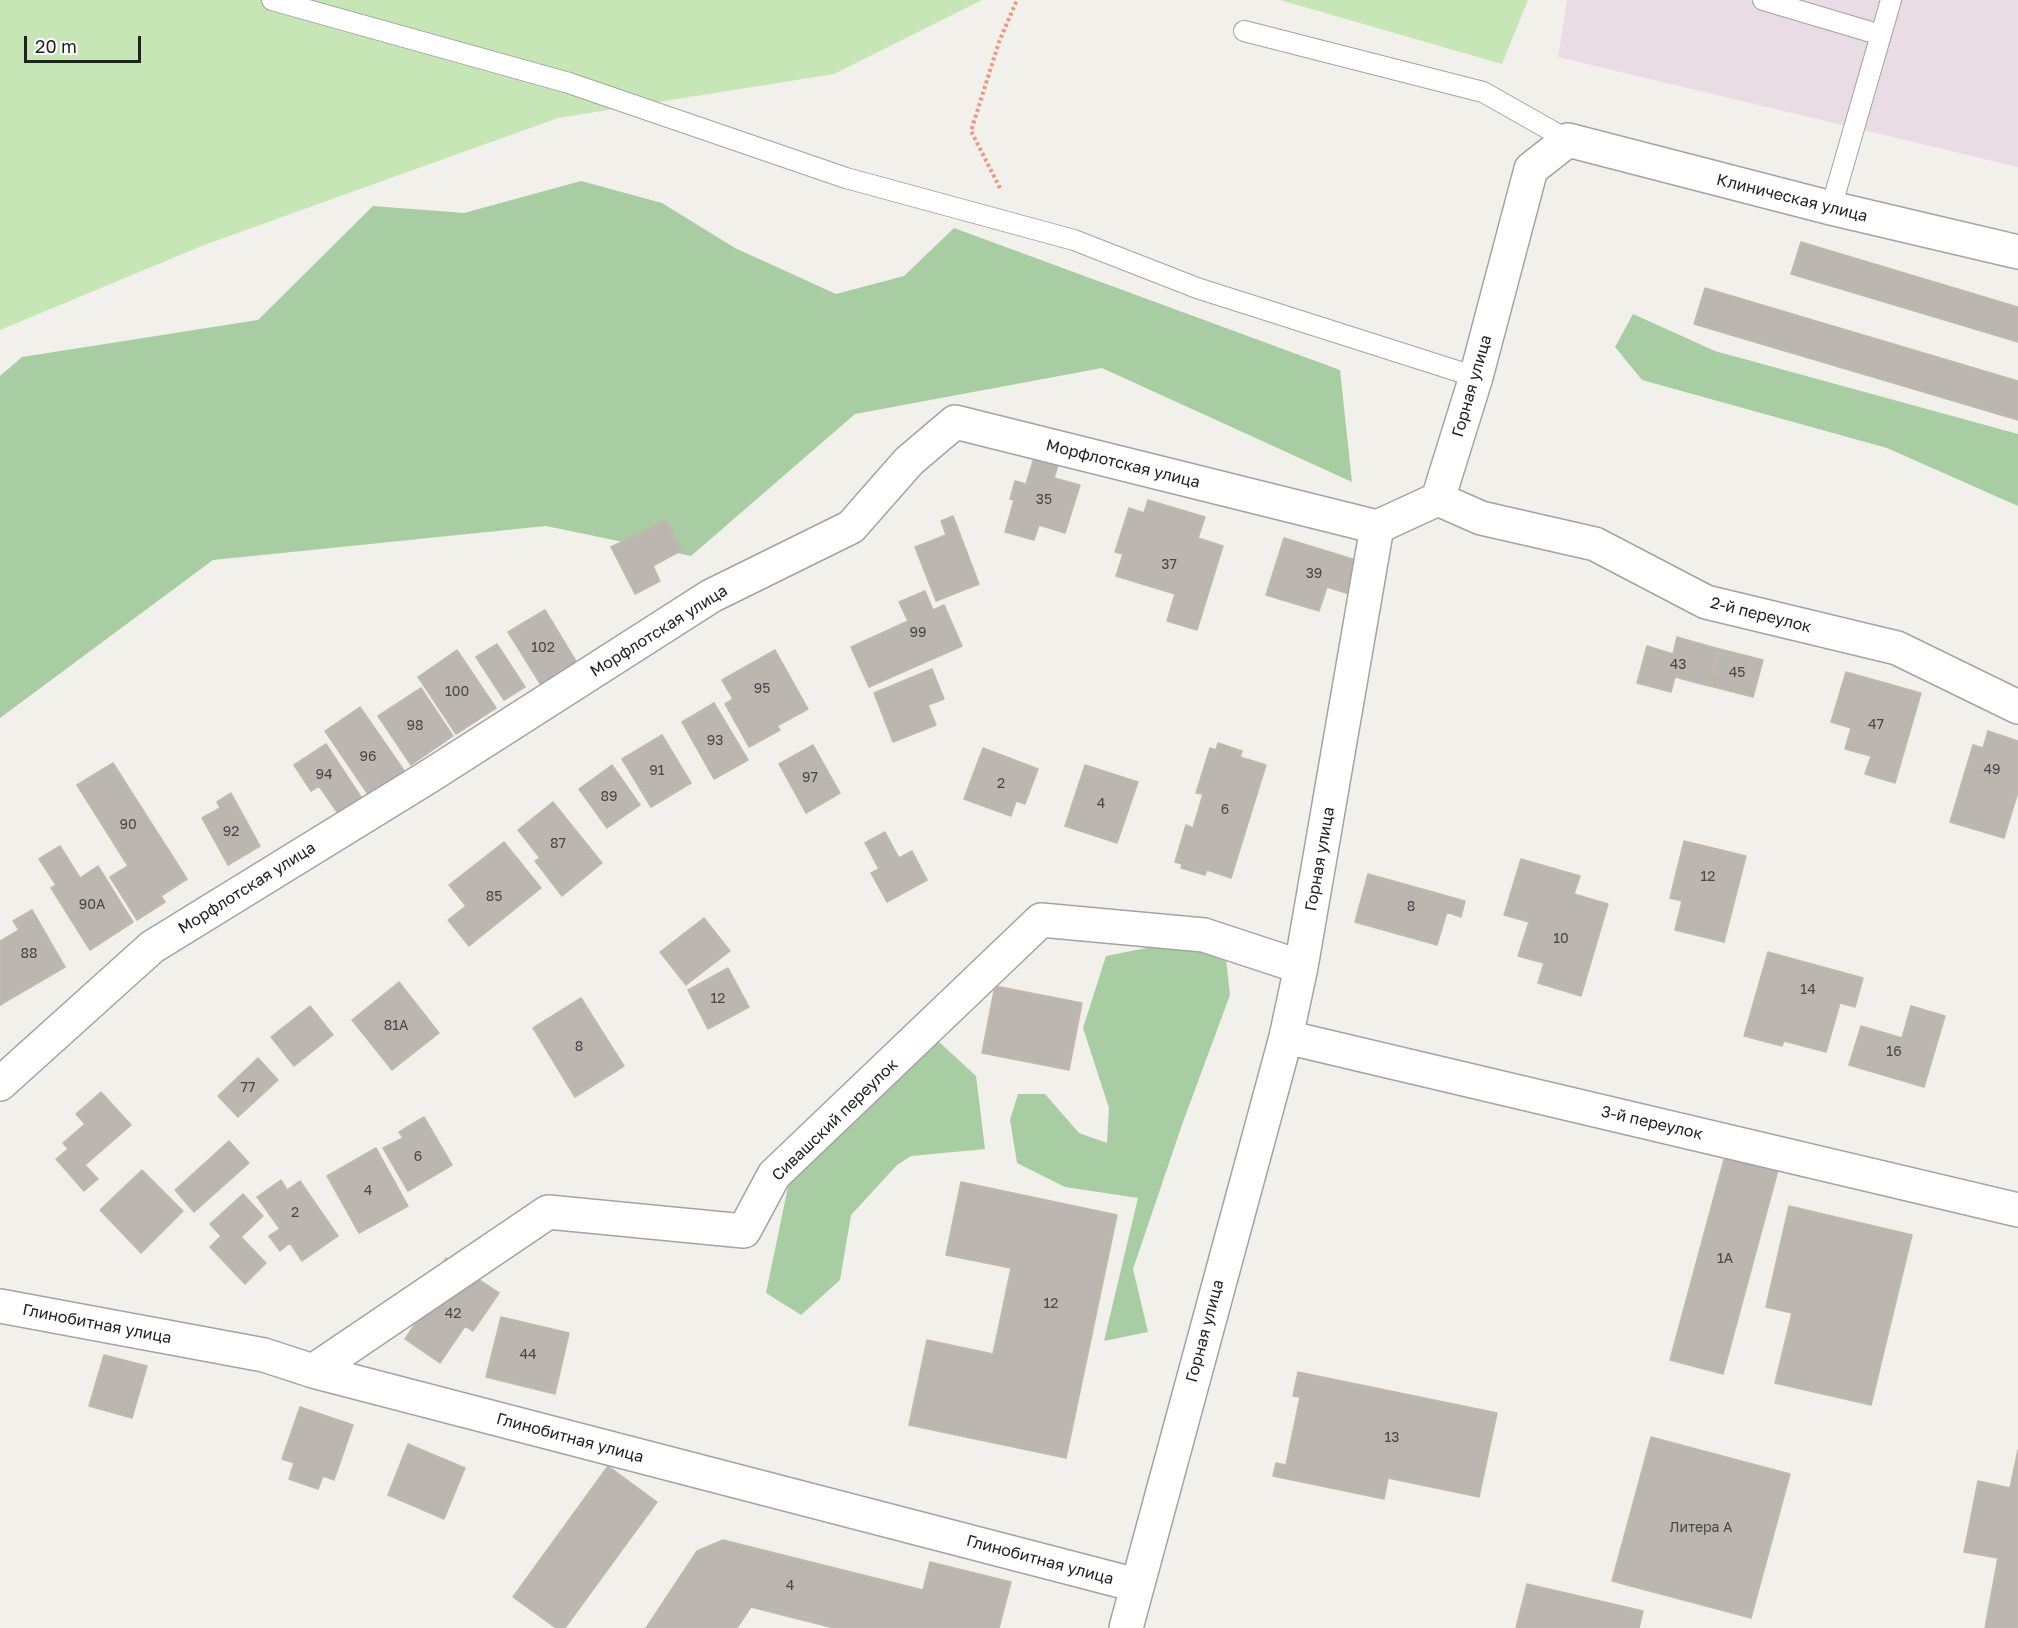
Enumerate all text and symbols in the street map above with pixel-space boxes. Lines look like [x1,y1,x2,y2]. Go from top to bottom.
scale bar [27,24,144,62]
text: 20 m [35,35,77,57]
street label: Клиническая улица [1714,170,1870,226]
street label: Горная улица [1448,333,1496,439]
street label: Морфлотская улица [1044,436,1202,492]
house number: 35 [1036,492,1052,508]
house number: 37 [1161,557,1177,573]
house number: 39 [1306,566,1322,582]
street label: Морфлотская улица [587,581,731,681]
street label: 2-й переулок [1708,593,1814,637]
house number: 99 [910,625,926,641]
house number: 102 [531,640,555,656]
house number: 43 [1670,657,1686,673]
house number: 45 [1729,665,1745,681]
house number: 95 [754,681,770,697]
house number: 100 [445,684,469,700]
house number: 47 [1868,717,1884,733]
house number: 98 [406,718,424,734]
house number: 93 [707,733,723,749]
house number: 96 [360,749,376,765]
house number: 49 [1983,762,2001,778]
house number: 91 [649,763,665,779]
house number: 94 [315,767,333,783]
house number: 97 [802,770,818,786]
house number: 2 [997,776,1005,792]
house number: 89 [600,789,618,805]
house number: 4 [1097,796,1105,812]
house number: 6 [1221,802,1229,818]
street label: Горная улица [1301,805,1339,913]
house number: 90 [119,817,137,833]
house number: 92 [223,824,239,840]
house number: 87 [550,836,566,852]
street label: Морфлотская улица [175,838,319,938]
house number: 12 [1701,869,1715,885]
house number: 85 [486,889,502,905]
house number: 90А [79,897,105,913]
house number: 8 [1407,899,1415,915]
house number: 10 [1553,931,1569,947]
house number: 88 [20,946,38,962]
house number: 14 [1800,982,1816,998]
house number: 12 [711,991,725,1007]
house number: 81А [384,1018,408,1034]
house number: 8 [575,1039,583,1055]
house number: 16 [1886,1044,1902,1060]
street label: Сивашский переулок [768,1055,902,1185]
house number: 77 [241,1080,255,1096]
street label: 3-й переулок [1599,1102,1705,1144]
house number: 6 [414,1149,422,1165]
house number: 4 [364,1183,372,1199]
house number: 2 [291,1205,299,1221]
house number: 1А [1717,1251,1733,1267]
street label: Горная улица [1182,1278,1228,1384]
house number: 12 [1044,1296,1058,1312]
street label: Глинобитная улица [21,1300,173,1348]
house number: 42 [445,1306,461,1322]
house number: 44 [519,1347,537,1363]
street label: Глинобитная улица [494,1409,646,1467]
house number: 13 [1385,1430,1399,1446]
house number: Литера А [1670,1520,1732,1536]
street label: Глинобитная улица [964,1531,1116,1589]
house number: 4 [786,1578,794,1594]

